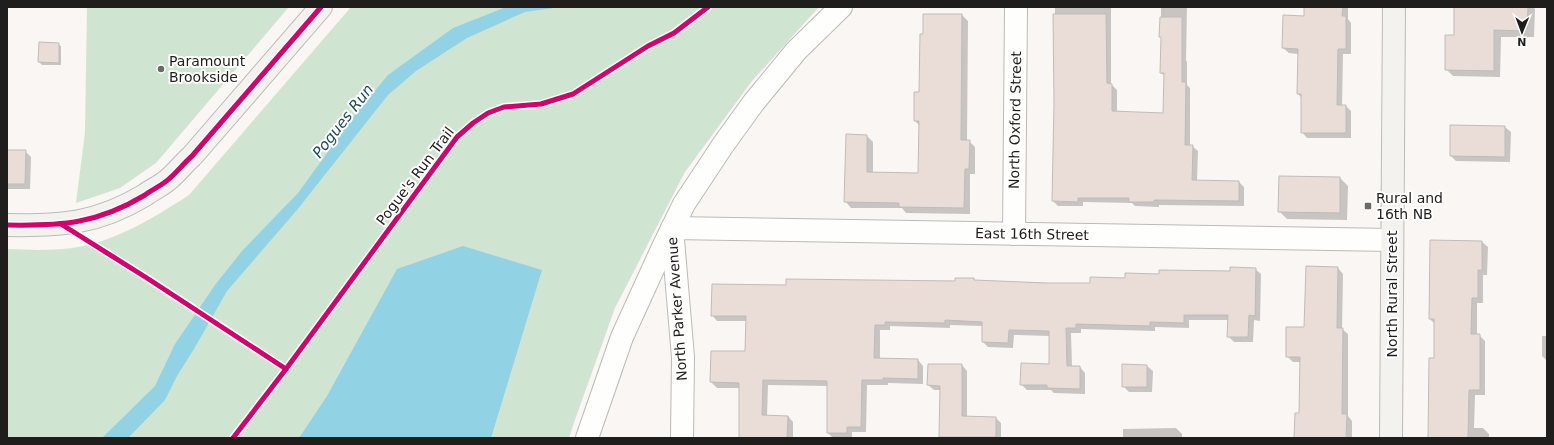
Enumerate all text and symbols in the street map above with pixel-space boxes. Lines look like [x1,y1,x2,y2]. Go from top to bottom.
north arrow [1502,12,1542,52]
text: N [1517,35,1527,48]
street label: North Oxford Street [1006,50,1024,189]
place label: Paramount Brookside [169,53,246,85]
marker: Paramount Brookside [156,64,166,74]
water label: Pogues Run [309,81,377,161]
street label: Pogue's Run Trail [373,124,457,228]
place label: Rural and 16th NB [1376,190,1443,222]
marker: Rural and 16th NB [1363,201,1373,211]
street label: East 16th Street [975,225,1090,243]
street label: North Rural Street [1384,230,1400,357]
street label: North Parker Avenue [664,237,690,381]

